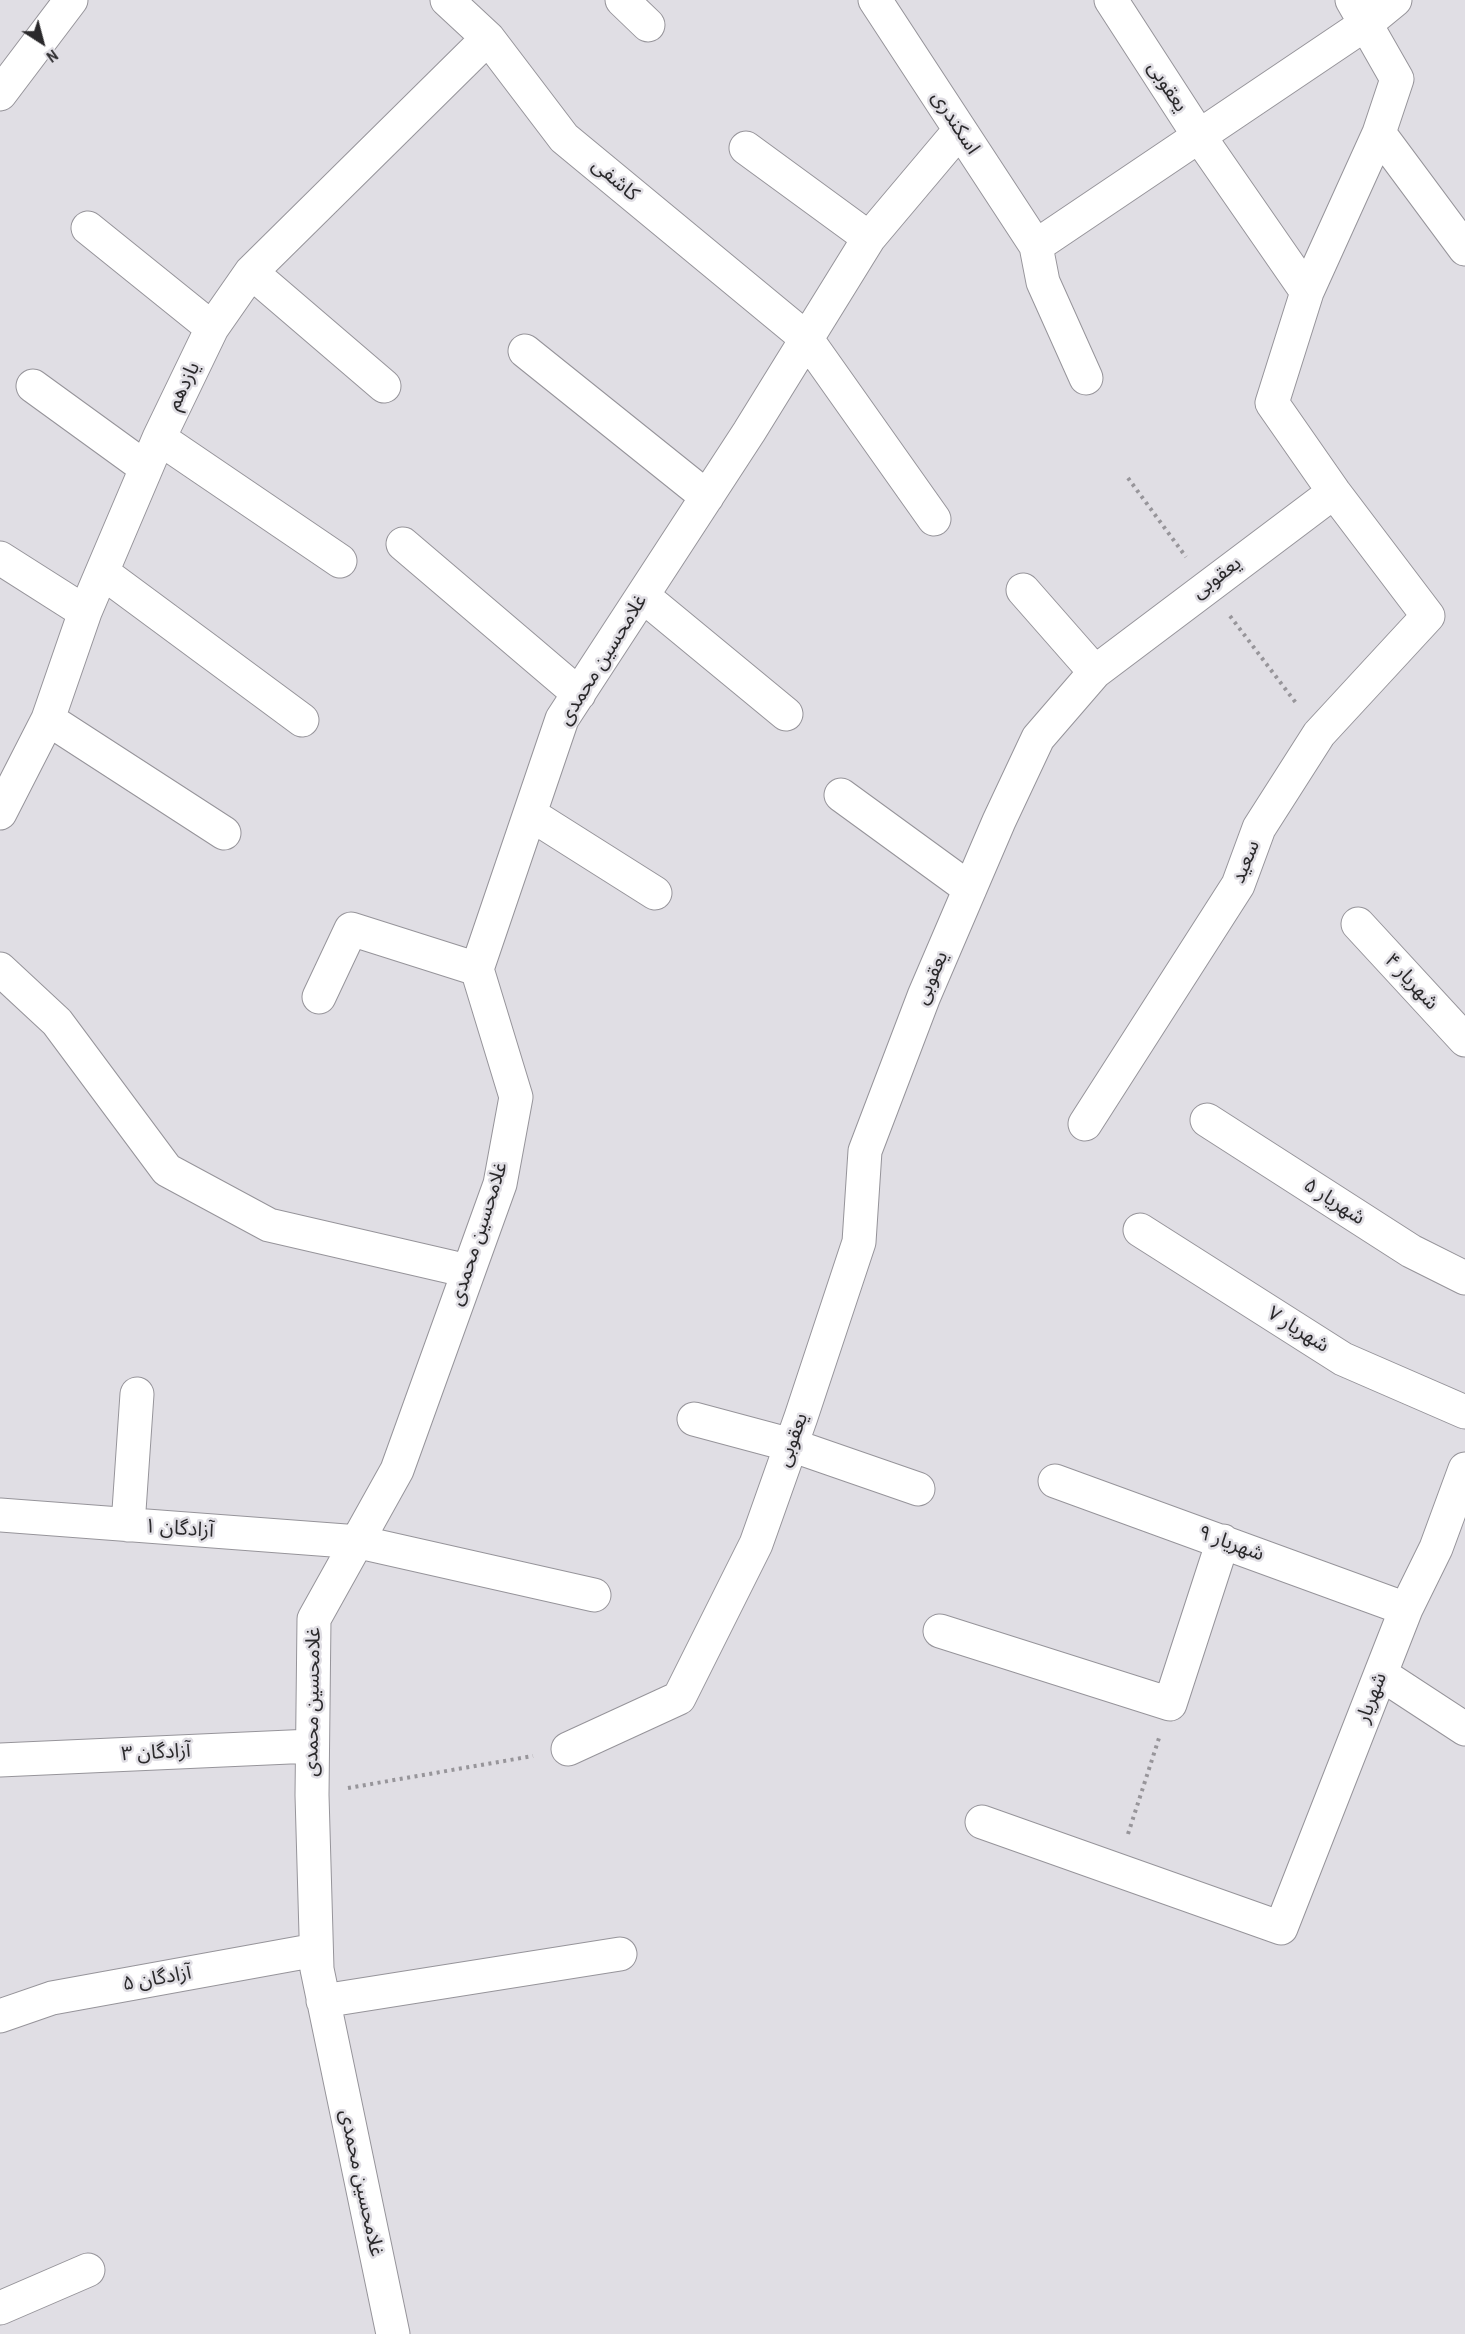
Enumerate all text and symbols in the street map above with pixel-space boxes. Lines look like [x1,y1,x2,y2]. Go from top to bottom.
north arrow [12,12,72,72]
text: N [42,45,63,68]
street label: یعقوبی [1142,57,1192,117]
street label: اسکندری [926,87,984,159]
street label: کاشفی [586,153,644,207]
street label: یازدهم [162,358,206,414]
street label: یعقوبی [1187,552,1247,604]
street label: غلامحسین محمدی [553,590,653,730]
street label: سعید [1227,837,1265,887]
street label: یعقوبی [910,948,954,1008]
street label: شهریار ۴ [1379,949,1443,1015]
street label: غلامحسین محمدی [444,1159,514,1309]
street label: شهریار ۵ [1299,1173,1369,1231]
street label: شهریار ۷ [1263,1302,1333,1358]
street label: یعقوبی [772,1410,814,1470]
street label: آزادگان ۱ [143,1515,215,1543]
street label: شهریار ۹ [1195,1521,1267,1567]
street label: غلامحسین محمدی [300,1627,326,1777]
street label: شهریار [1351,1669,1393,1727]
street label: آزادگان ۳ [121,1739,191,1767]
street label: آزادگان ۵ [121,1961,193,1997]
street label: غلامحسین محمدی [334,2107,388,2259]

